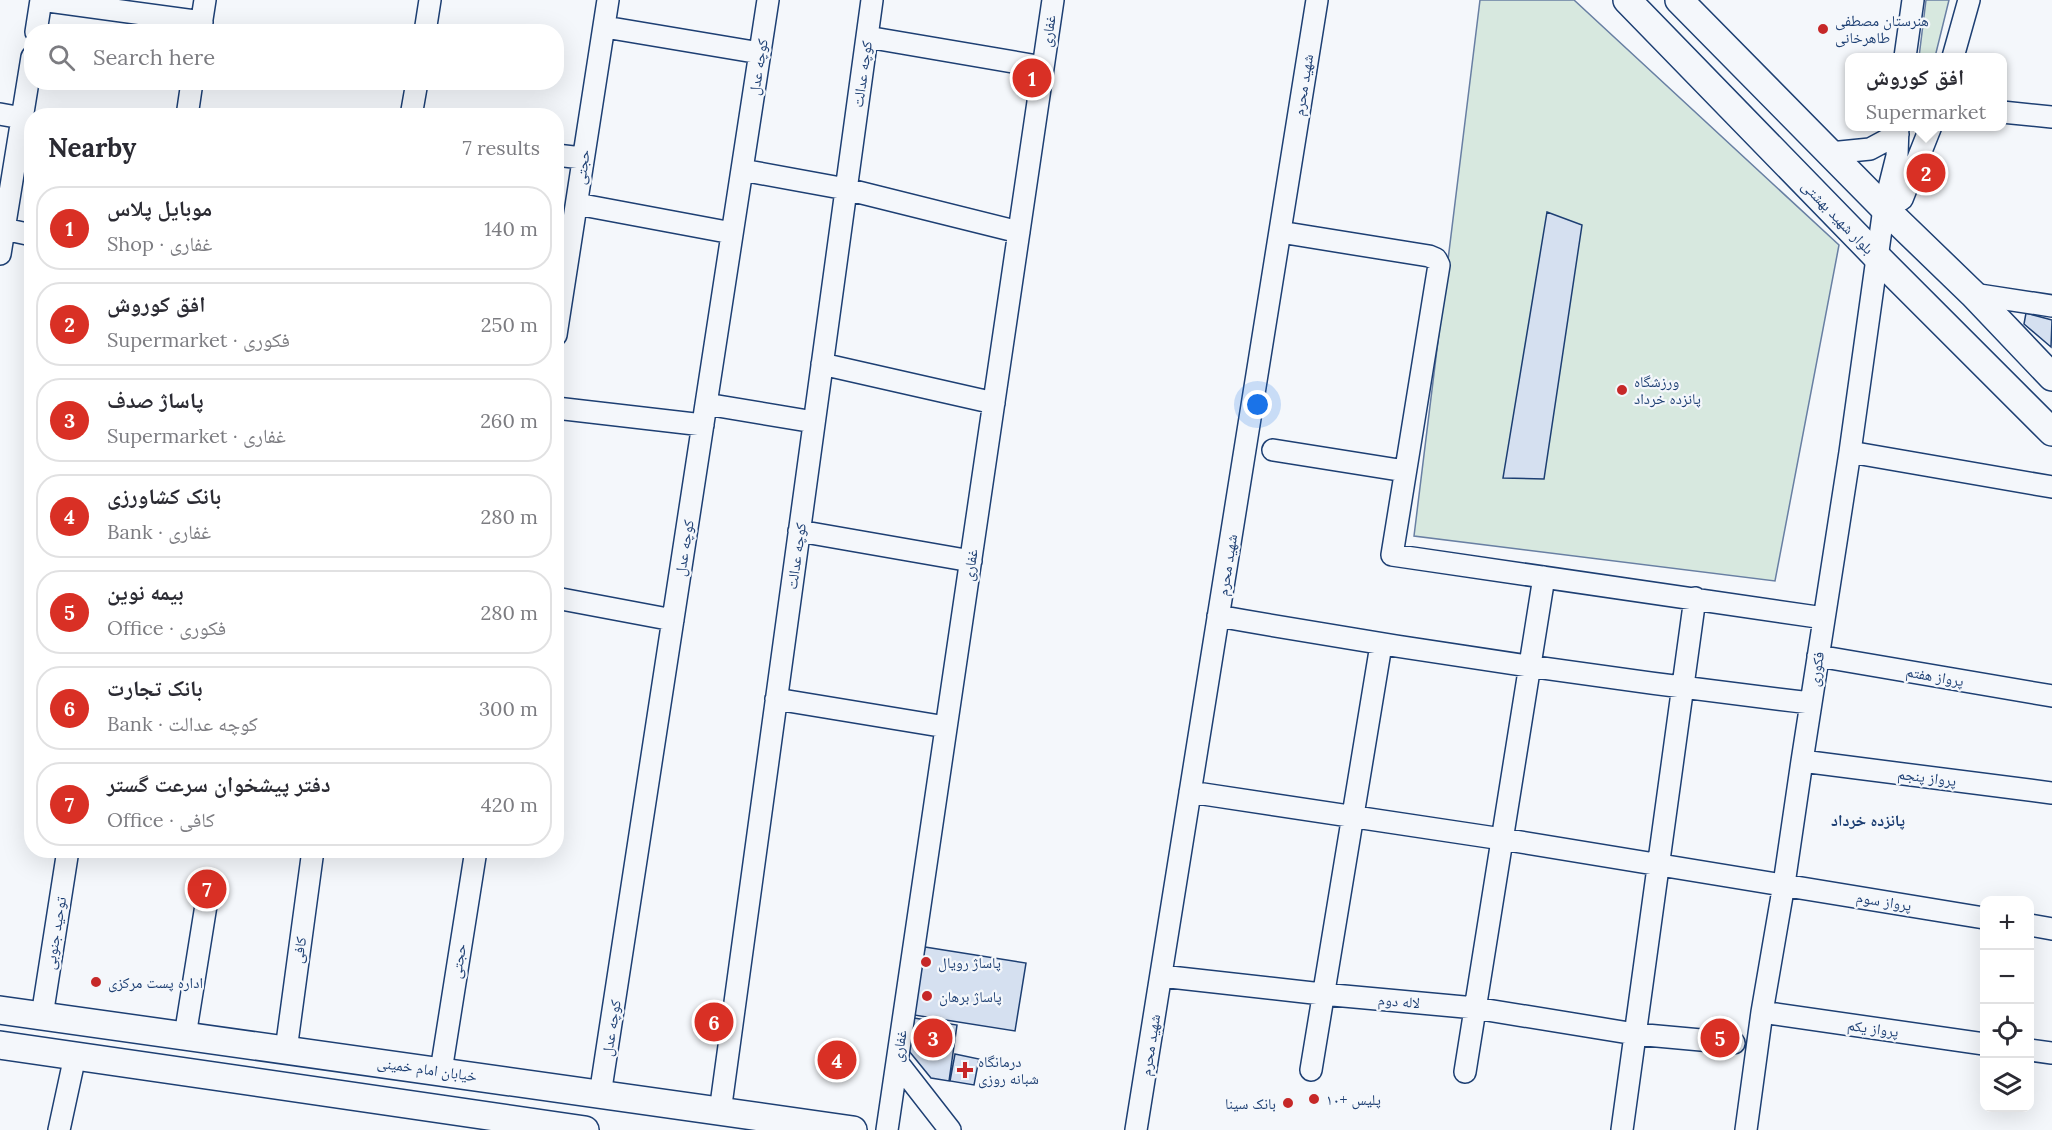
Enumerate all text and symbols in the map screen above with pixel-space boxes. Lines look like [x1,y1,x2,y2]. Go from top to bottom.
place label: هنرستان مصطفی طاهرخانی [1835,11,1929,48]
street label: غفاری [1036,13,1061,48]
marker: هنرستان مصطفی طاهرخانی [1816,22,1830,36]
search box [24,24,564,90]
street label: کوچه عدل [744,37,773,97]
street label: کوچه عدالت [848,39,876,109]
icon: search [45,41,78,74]
text: Search here [93,43,215,71]
street label: شهید محرم [1289,53,1318,117]
popup [1845,53,2007,131]
pin: 1 [1012,56,1052,100]
text: افق کوروش [1866,63,1964,91]
text: Supermarket [1866,99,1986,124]
text: Nearby [48,131,136,164]
text: 7 results [463,135,540,160]
street label: حجتی [570,148,595,186]
pin: 2 [1906,150,1946,195]
street label: بلوار شهید بهشتی [1797,176,1878,259]
text: موبایل پلاس [107,194,212,222]
text: 1 [65,216,74,241]
text: 140 m [484,216,538,241]
text: Shop · غفاری [107,231,212,256]
text: افق کوروش [107,290,205,318]
text: 2 [64,312,75,337]
text: 250 m [481,312,538,337]
text: Supermarket · فکوری [107,327,290,352]
place label: ورزشگاه پانزده خرداد [1634,372,1701,408]
marker: ورزشگاه پانزده خرداد [1615,383,1629,397]
text: پاساژ صدف [107,386,204,414]
your location [1243,390,1272,419]
text: 3 [64,408,75,433]
text: 260 m [480,408,538,433]
text: Supermarket · غفاری [107,423,286,448]
text: بانک کشاورزی [107,482,221,510]
text: 4 [64,504,75,529]
text: 280 m [480,504,538,529]
street label: کوچه عدل [670,518,699,578]
text: Bank · غفاری [107,519,211,544]
street label: کوچه عدالت [782,521,810,591]
street label: شهید محرم [1213,533,1242,597]
street label: غفاری [958,547,983,582]
text: بیمه نوین [107,578,184,606]
text: 5 [64,600,75,625]
text: 280 m [480,600,538,625]
text: Office · فکوری [107,615,226,640]
street label: فکوری [1804,650,1829,688]
street label: پرواز هفتم [1904,662,1965,691]
text: بانک تجارت [107,674,202,702]
text: 6 [64,696,75,721]
text: 300 m [479,696,538,721]
text: Bank · کوچه عدالت [107,711,258,736]
street label: پرواز پنجم [1896,764,1957,791]
text: دفتر پیشخوان سرعت گستر [107,770,331,798]
text: 7 [65,792,74,817]
text: 420 m [481,792,538,817]
text: Office · کافی [107,807,215,832]
district label: پانزده خرداد [1831,810,1905,830]
pin: 7 [188,866,226,912]
street label: پرواز سوم [1855,887,1913,916]
street label: توحید جنوبی [40,895,71,971]
map controls [1980,896,2034,1112]
button: + [1980,896,2034,950]
street label: کافی [288,935,311,965]
street label: حجتی [446,942,471,980]
button: − [1980,950,2034,1004]
place label: پاساژ رویال [938,953,1001,973]
marker: پاساژ رویال [919,955,933,969]
place label: اداره پست مرکزی [108,973,203,993]
marker: اداره پست مرکزی [89,975,103,989]
place label: پاساژ برهان [939,987,1002,1007]
marker: پاساژ برهان [920,989,934,1003]
street label: لاله دوم [1377,990,1421,1013]
street label: کوچه عدل [597,998,626,1058]
pin: 6 [694,1000,734,1044]
button: locate [1980,1004,2034,1058]
street label: شهید محرم [1136,1013,1165,1077]
street label: پرواز یکم [1846,1015,1900,1042]
pin: 3 [914,1016,952,1060]
pin: 5 [1700,1016,1740,1060]
street label: غفاری [887,1028,912,1063]
pin: 4 [818,1038,856,1082]
place label: درمانگاه شبانه روزی [978,1052,1039,1089]
street label: خیابان امام خمینی [376,1053,479,1086]
button: layers [1980,1058,2034,1112]
marker: درمانگاه شبانه روزی [956,1061,974,1079]
place label: پلیس +۱۰ [1326,1090,1381,1110]
marker: پلیس +۱۰ [1307,1092,1321,1106]
place label: بانک سینا [1225,1094,1276,1113]
marker: بانک سینا [1281,1096,1295,1110]

